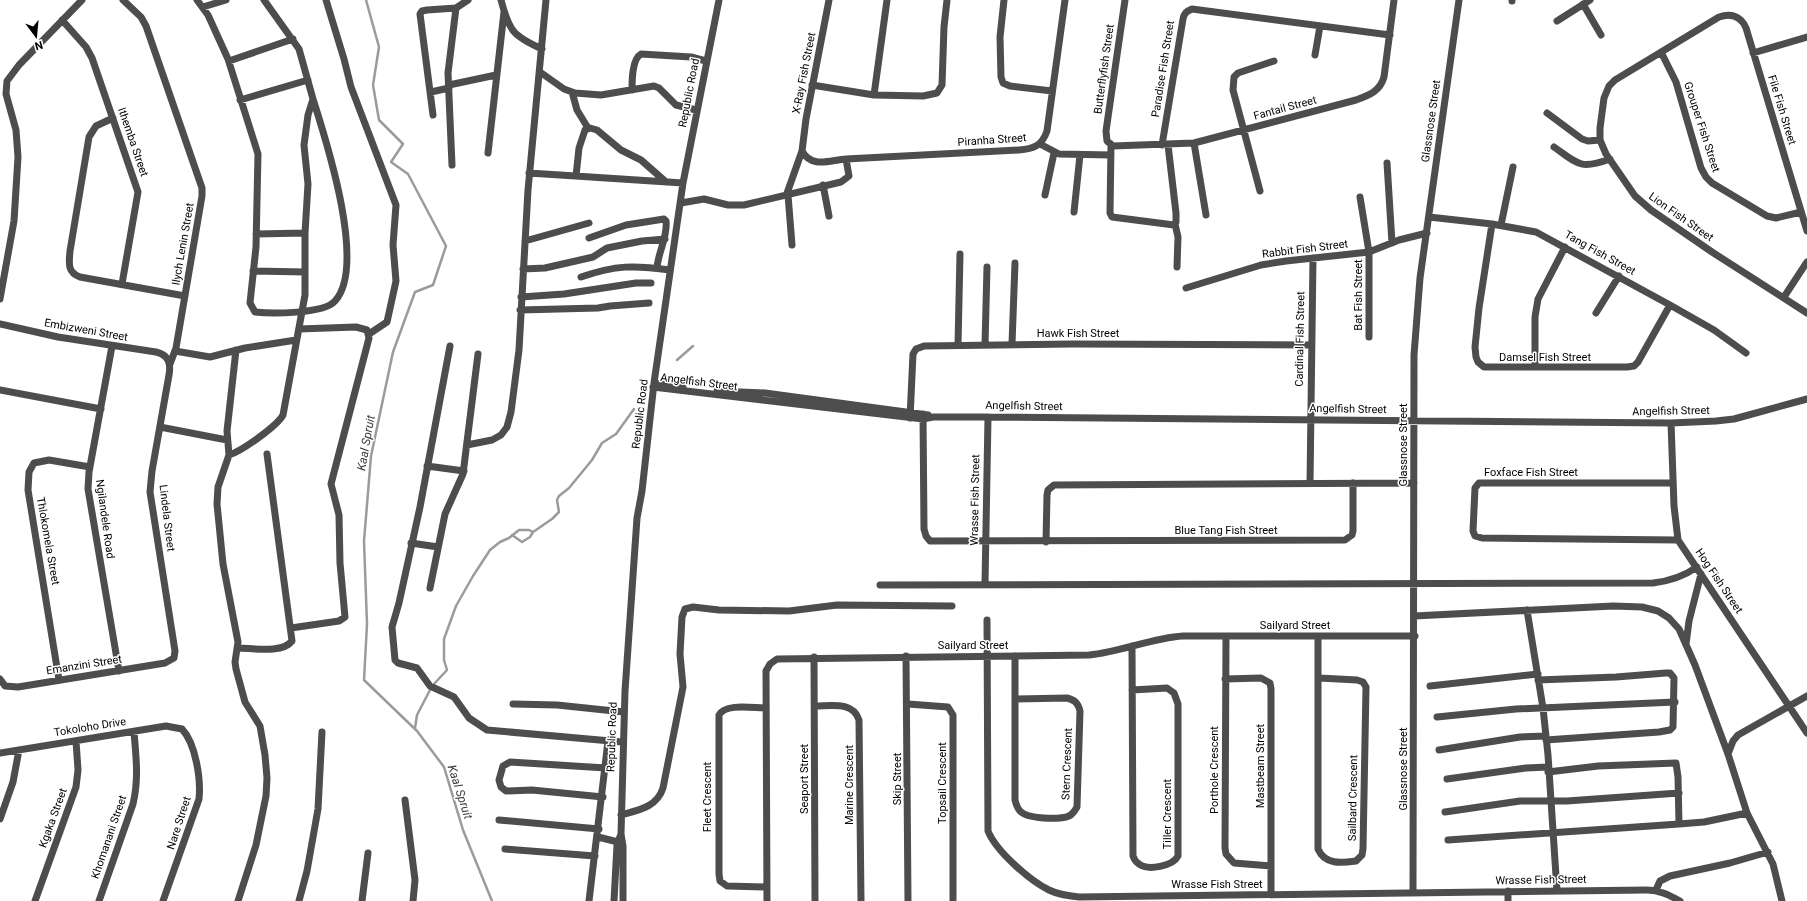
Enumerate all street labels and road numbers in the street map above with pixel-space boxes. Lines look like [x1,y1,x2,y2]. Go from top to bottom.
street label: Paradise Fish Street [1149,19,1177,118]
street label: Butterflyfish Street [1091,23,1117,115]
street label: X-Ray Fish Street [790,31,818,115]
street label: Republic Road [676,57,702,129]
street label: File Fish Street [1765,74,1799,147]
street label: Glassnose Street [1419,79,1443,163]
street label: Grouper Fish Street [1681,80,1723,174]
street label: Fantail Street [1252,93,1318,123]
street label: Ithemba Street [115,106,151,179]
street label: Piranha Street [957,131,1027,149]
street label: Lion Fish Street [1646,190,1716,244]
street label: Ilych Lenin Street [169,201,197,286]
street label: Tang Fish Street [1562,228,1638,278]
street label: Rabbit Fish Street [1261,237,1349,261]
street label: Bat Fish Street [1352,259,1365,331]
street label: Cardinal Fish Street [1293,291,1307,387]
street label: Embizweni Street [43,316,129,344]
street label: Hawk Fish Street [1037,327,1120,340]
street label: Damsel Fish Street [1499,351,1591,364]
street label: Angelfish Street [660,371,739,393]
street label: Republic Road [629,378,651,450]
street label: Angelfish Street [985,399,1063,413]
street label: Angelfish Street [1309,402,1387,416]
street label: Glassnose Street [1397,403,1410,487]
street label: Angelfish Street [1632,404,1710,418]
street label: Wrasse Fish Street [968,454,982,546]
street label: Foxface Fish Street [1484,466,1578,479]
street label: Ngilandele Road [93,479,117,559]
street label: Lindela Street [156,484,178,552]
street label: Thlokomela Street [34,496,62,586]
street label: Blue Tang Fish Street [1174,524,1278,537]
street label: Hog Fish Street [1693,546,1746,616]
street label: Sailyard Street [1260,619,1331,632]
street label: Sailyard Street [938,639,1009,652]
street label: Emanzini Street [45,653,123,677]
street label: Republic Road [604,702,620,772]
street label: Tokoloho Drive [53,715,127,739]
street label: Mastbeam Street [1254,723,1267,808]
street label: Porthole Crescent [1208,726,1221,814]
street label: Stern Crescent [1059,727,1075,800]
street label: Glassnose Street [1397,727,1410,811]
street label: Topsail Crescent [936,742,949,824]
street label: Seaport Street [798,744,811,814]
street label: Marine Crescent [843,745,856,825]
street label: Skip Street [891,752,904,805]
street label: Sailbard Crescent [1346,754,1360,841]
street label: Fleet Crescent [701,761,714,832]
street label: Tiller Crescent [1161,778,1174,849]
street label: Kgaka Street [36,786,70,849]
street label: Khomanani Street [89,793,130,880]
street label: Nare Street [164,794,194,851]
street label: Wrasse Fish Street [1495,873,1587,887]
street label: Wrasse Fish Street [1171,878,1263,891]

